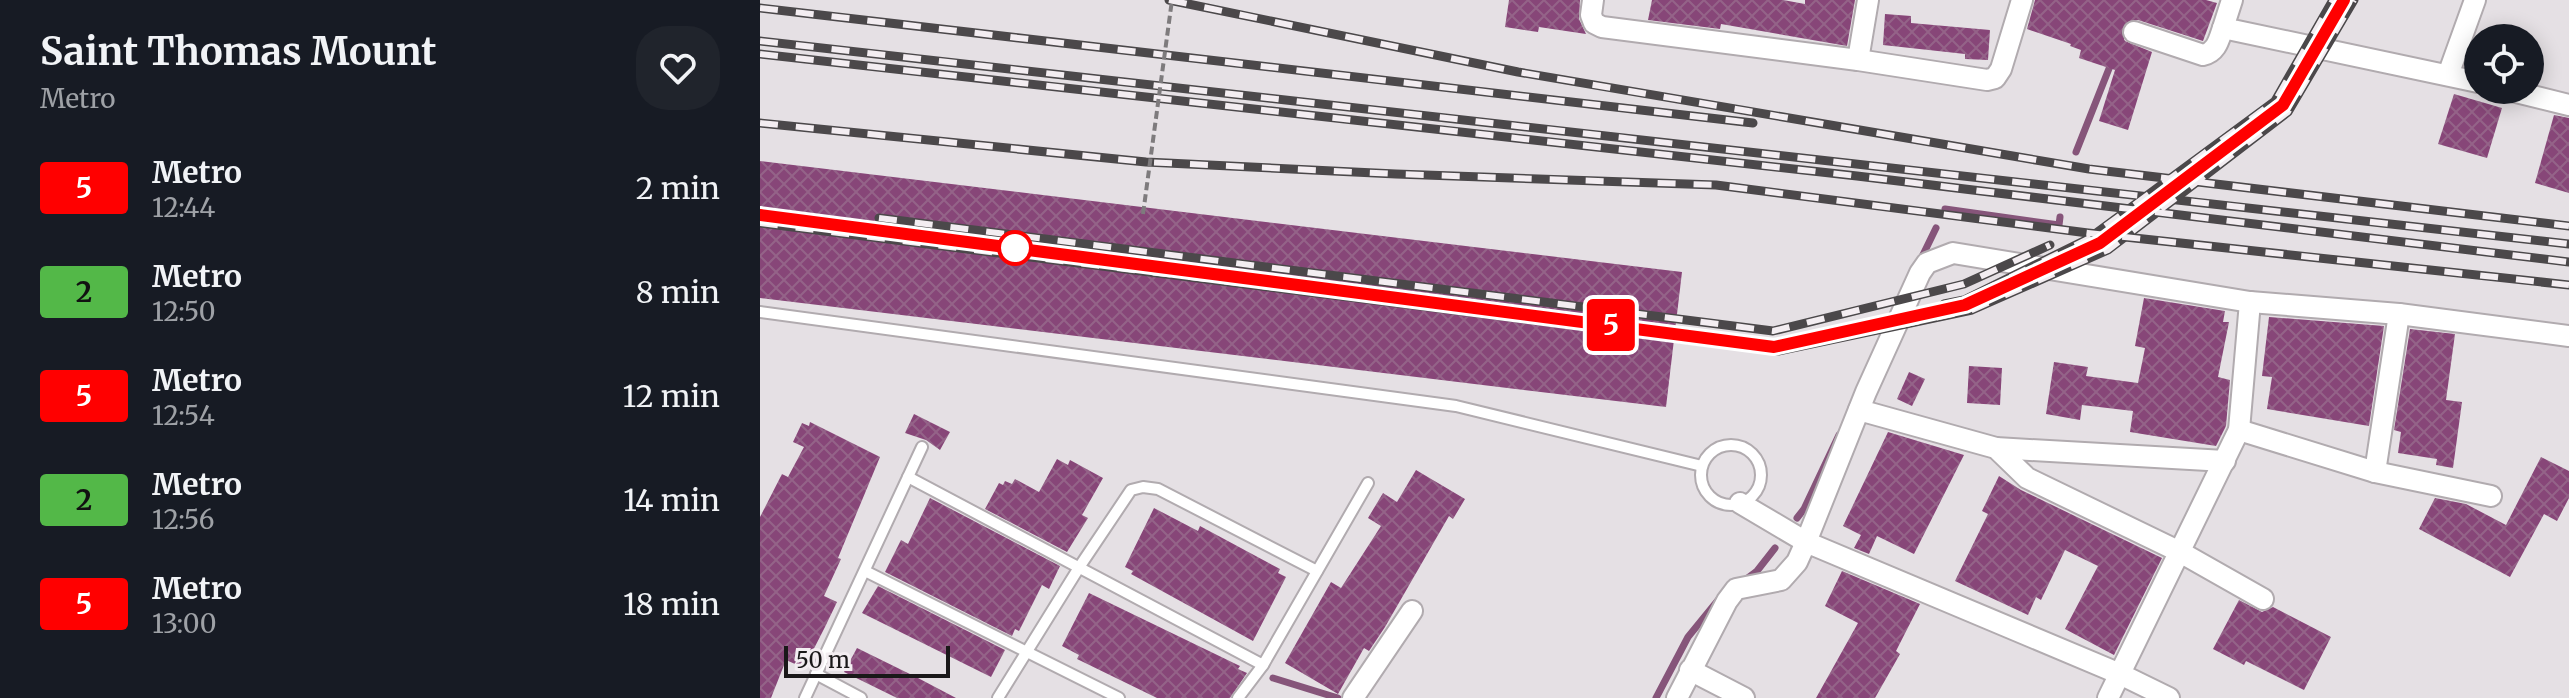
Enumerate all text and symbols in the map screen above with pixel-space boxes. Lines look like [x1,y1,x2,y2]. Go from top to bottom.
map controls [2464,24,2544,104]
button: locate [2464,24,2544,104]
button: heart [636,26,720,110]
text: Saint Thomas Mount [40,28,437,75]
text: Metro [40,82,116,115]
text: Metro [152,153,242,191]
text: 2 min [636,169,720,207]
text: 5 [76,170,92,206]
text: 12:44 [152,191,215,224]
unlabelled marker [998,231,1032,265]
text: Metro [152,257,242,295]
text: 8 min [636,273,720,311]
text: 2 [76,274,92,310]
text: 12:50 [152,295,216,328]
line badge: 5 [1585,299,1637,351]
text: 5 [1603,307,1619,343]
text: Metro [152,361,242,399]
text: 12 min [623,377,720,415]
text: 5 [76,378,92,414]
text: 12:54 [152,399,215,432]
text: Metro [152,465,242,503]
text: 14 min [623,481,720,519]
text: 2 [76,482,92,518]
text: 12:56 [152,503,215,536]
text: Metro [152,569,242,607]
text: 18 min [623,585,720,623]
text: 5 [76,586,92,622]
text: 13:00 [152,607,216,640]
scale bar [784,642,950,678]
text: 50 m [796,646,850,674]

